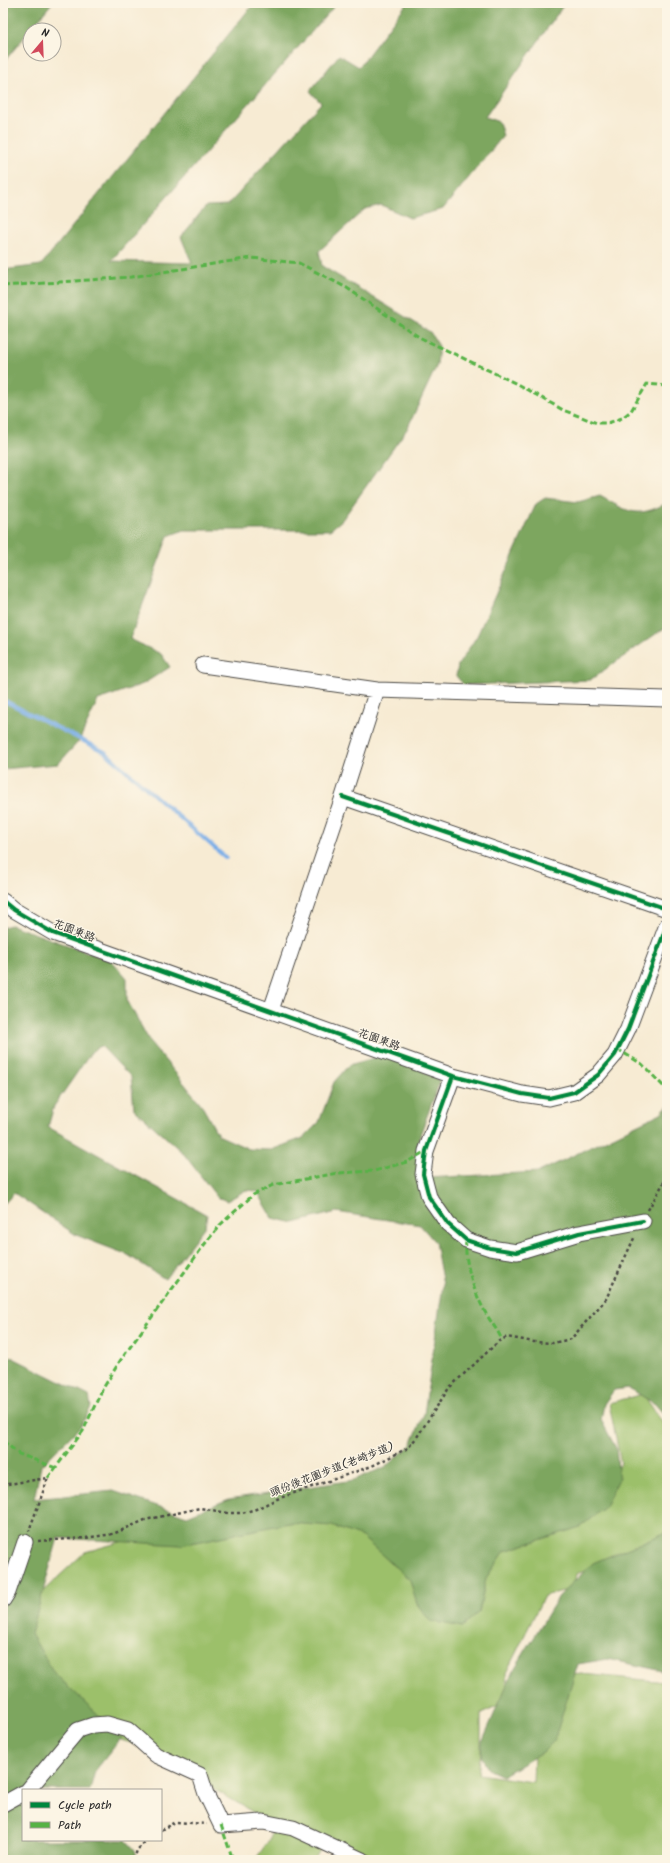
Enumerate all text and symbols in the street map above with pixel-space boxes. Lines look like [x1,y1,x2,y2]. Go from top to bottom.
north arrow [22,22,62,62]
text: N [39,24,51,43]
street label: 花園東路 [50,915,98,947]
street label: 花園東路 [355,1024,403,1056]
street label: 頭份後花園步道(老崎步道) [267,1438,397,1502]
legend [22,1789,162,1841]
text: Cycle path [58,1796,112,1815]
text: Path [58,1816,81,1835]

